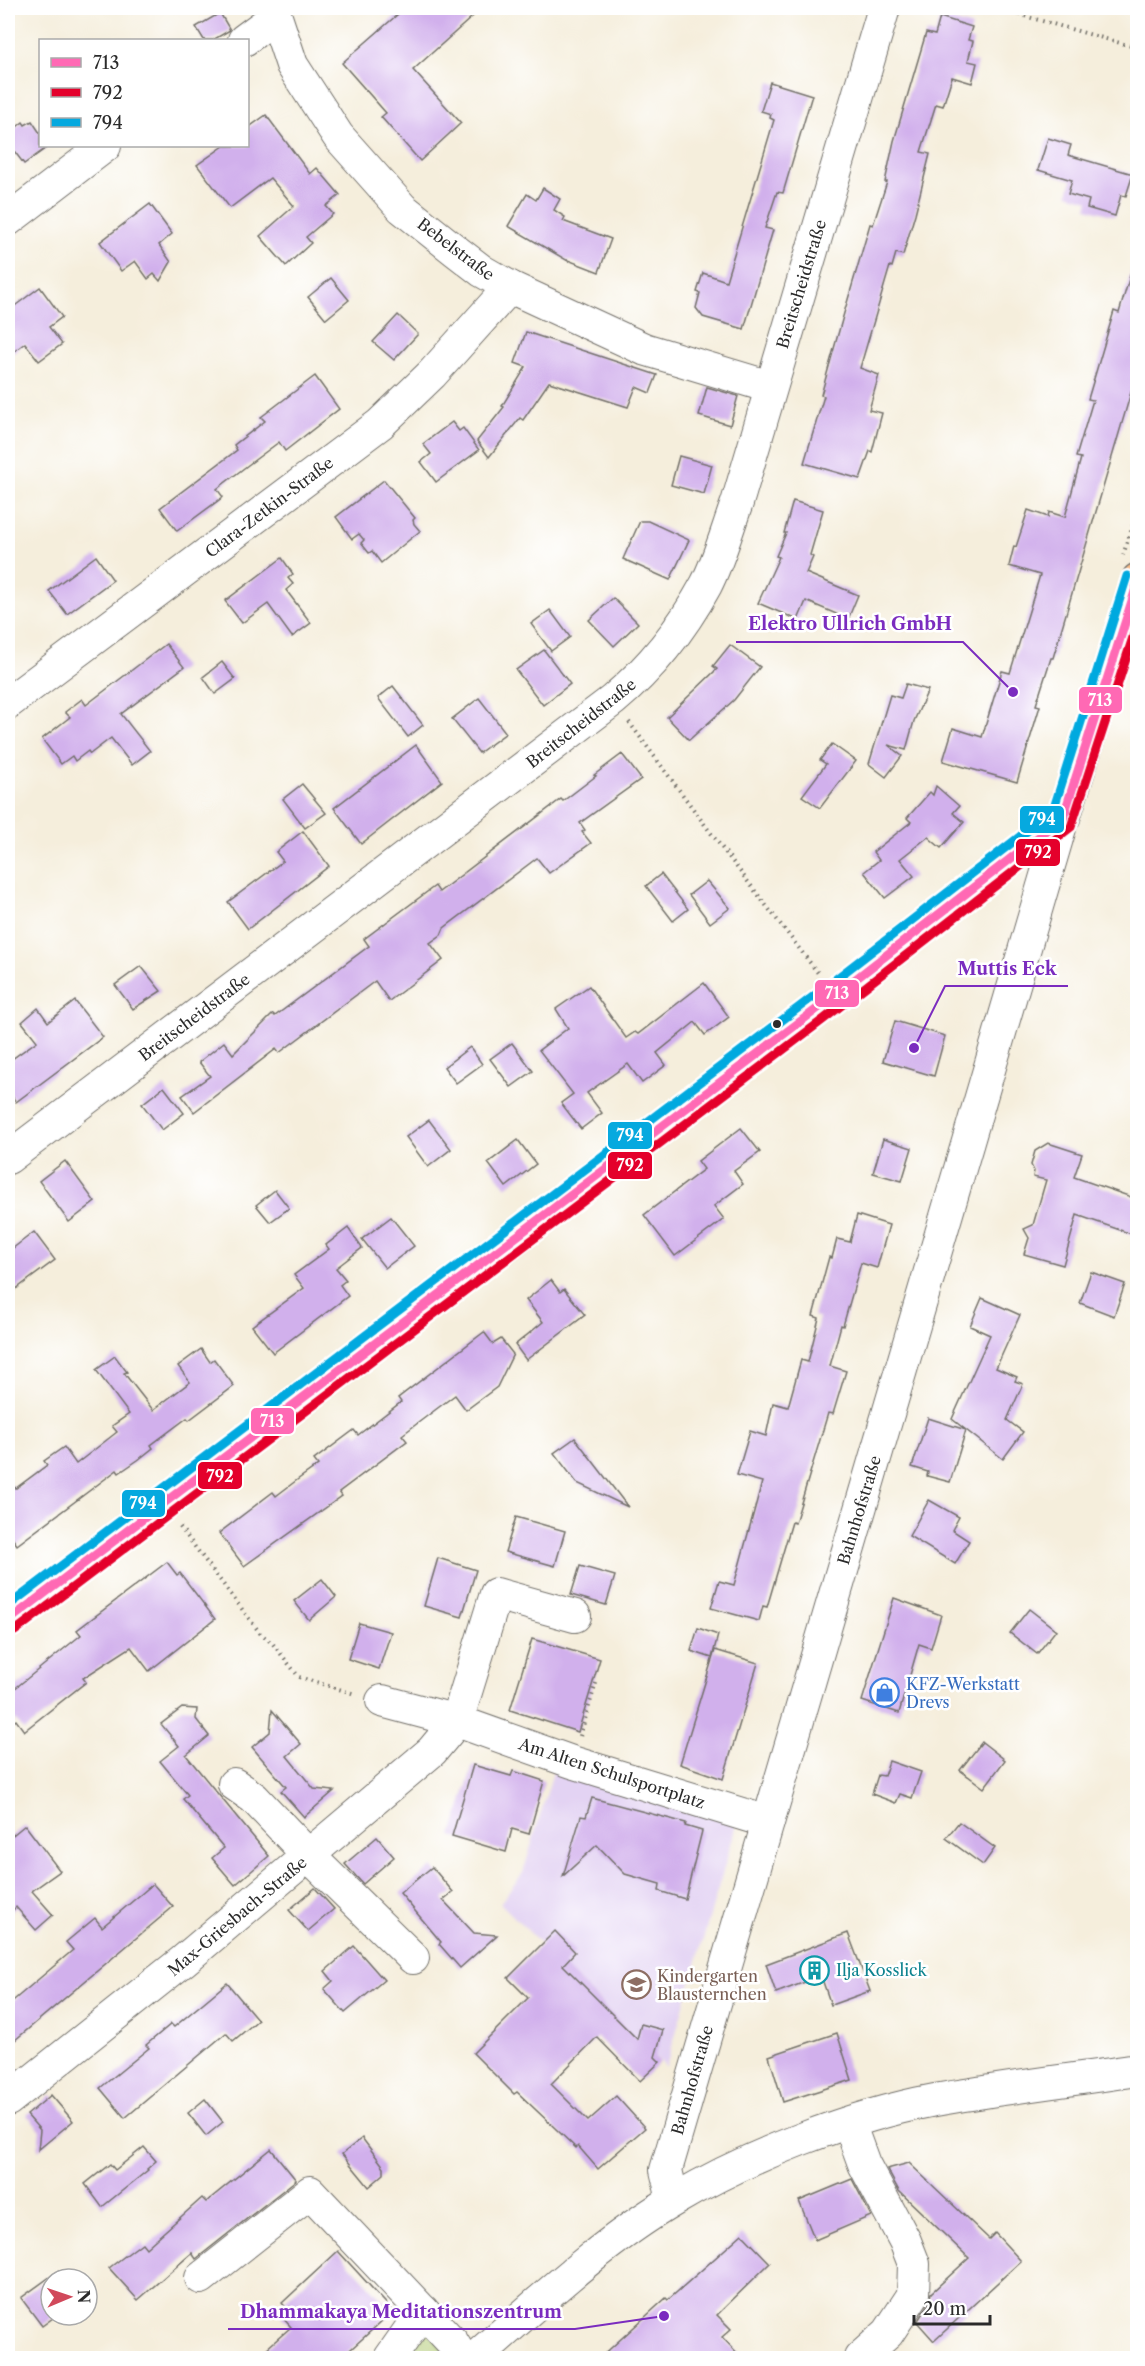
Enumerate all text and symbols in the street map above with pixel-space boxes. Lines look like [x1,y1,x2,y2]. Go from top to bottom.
legend [39,39,249,147]
text: 713 [93,52,119,74]
text: 792 [93,82,123,104]
text: 794 [93,112,123,134]
street label: Bebelstraße [414,214,498,284]
street label: Breitscheidstraße [772,217,830,351]
street label: Clara-Zetkin-Straße [201,452,337,562]
callout: Elektro Ullrich GmbH [736,606,963,642]
text: Elektro Ullrich GmbH [748,613,952,635]
street label: Breitscheidstraße [522,674,640,772]
line badge: 713 [1078,686,1123,714]
text: 713 [1088,690,1112,710]
line badge: 794 [1019,805,1065,834]
text: 794 [1028,809,1056,829]
line badge: 792 [1015,838,1061,867]
text: 792 [1024,842,1052,862]
callout: Muttis Eck [945,950,1068,986]
text: Muttis Eck [957,958,1058,980]
street label: Breitscheidstraße [135,969,253,1065]
line badge: 713 [814,979,860,1008]
text: 713 [825,983,849,1003]
unlabelled marker [771,1018,783,1030]
line badge: 794 [607,1121,653,1150]
text: 794 [616,1125,644,1145]
line badge: 792 [607,1151,653,1180]
text: 792 [616,1155,644,1175]
line badge: 713 [250,1407,295,1435]
text: 713 [260,1411,284,1431]
street label: Bahnhofstraße [833,1453,885,1567]
line badge: 792 [197,1461,243,1490]
text: 792 [206,1466,234,1486]
line badge: 794 [121,1489,166,1518]
text: 794 [129,1493,157,1513]
place label: KFZ-Werkstatt Drevs [906,1674,1020,1712]
shop icon: KFZ-Werkstatt Drevs [869,1677,901,1709]
street label: Am Alten Schulsportplatz [515,1733,708,1813]
street label: Max-Griesbach-Straße [163,1852,311,1980]
building icon: Ilja Kosslick [799,1954,831,1986]
place label: Ilja Kosslick [836,1960,927,1980]
place label: Kindergarten Blausternchen [657,1966,767,2004]
school or university icon: Kindergarten Blausternchen [620,1969,652,2001]
street label: Bahnhofstraße [667,2023,717,2137]
north arrow [39,2267,99,2327]
scale bar [914,2288,990,2326]
text: N [74,2289,94,2304]
callout: Dhammakaya Meditationszentrum [228,2293,575,2329]
text: 20 m [923,2298,967,2320]
text: Dhammakaya Meditationszentrum [240,2301,562,2323]

